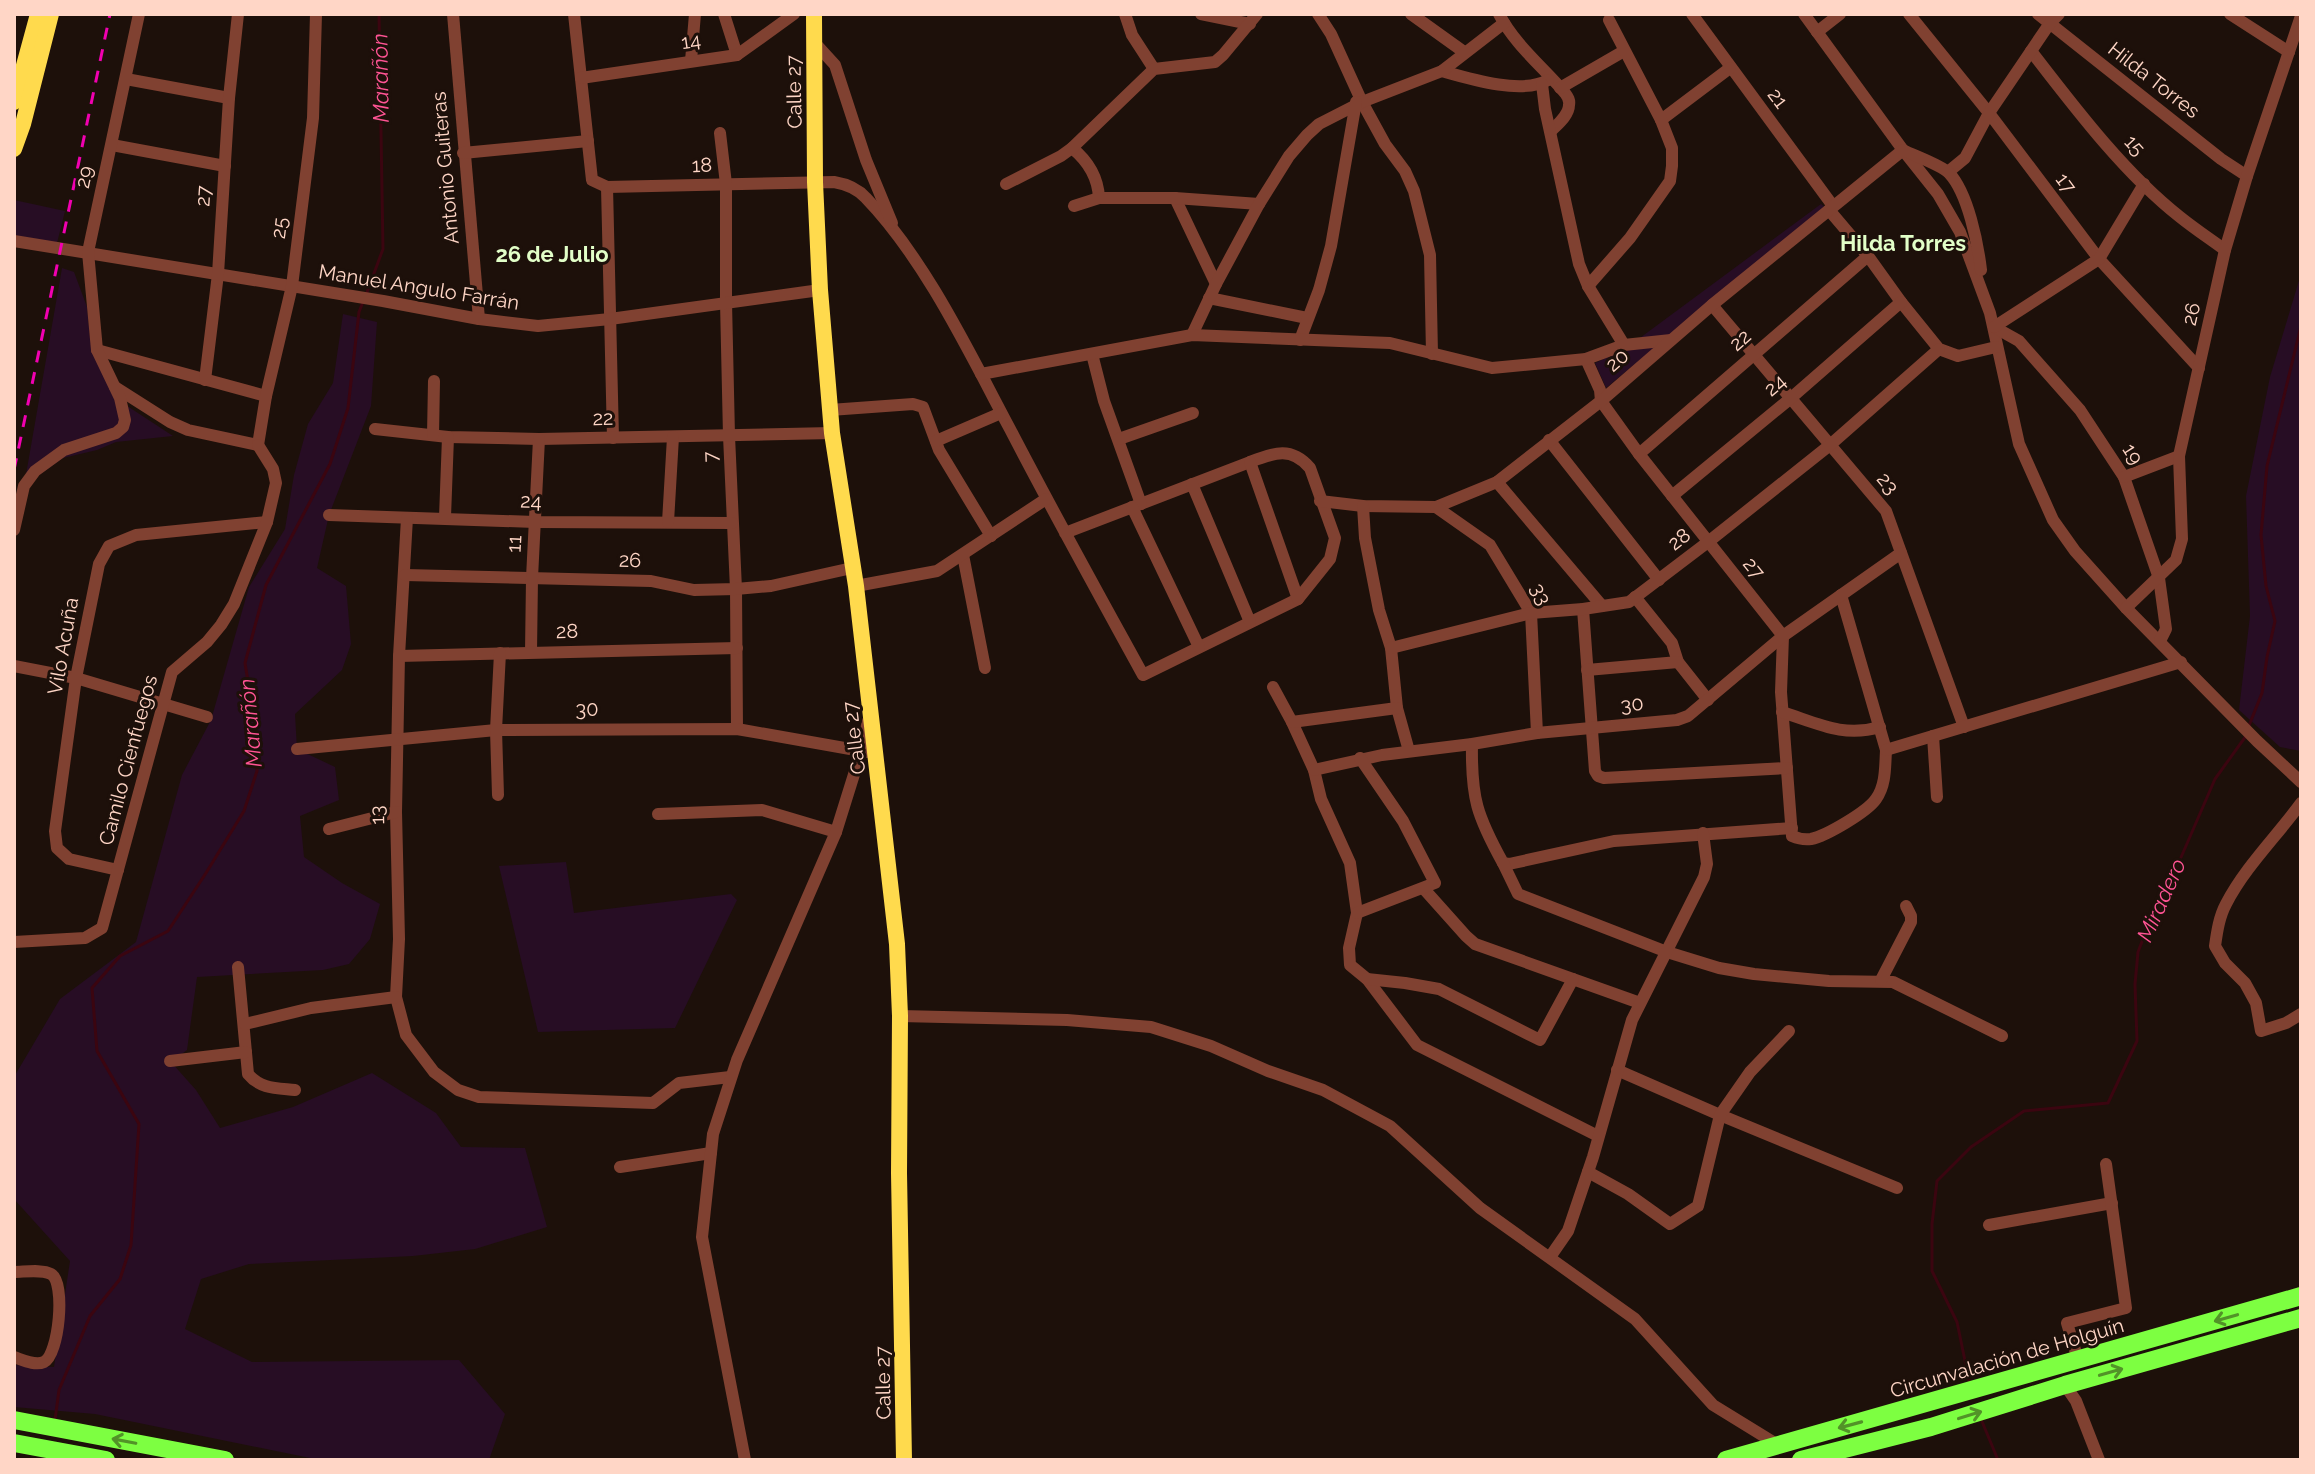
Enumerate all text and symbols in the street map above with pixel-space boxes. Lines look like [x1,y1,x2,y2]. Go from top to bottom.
street label: 14 [680,28,702,54]
water label: Marañón [366,33,394,123]
street label: Hilda Torres [2104,37,2204,123]
street label: Calle 27 [781,55,807,129]
street label: 21 [1763,83,1794,113]
street label: Antonio Guiteras [426,91,464,245]
street label: 15 [2120,130,2150,160]
street label: 18 [691,153,713,177]
street label: 29 [70,164,98,190]
street label: 17 [2051,168,2082,198]
street label: 27 [190,184,216,207]
street label: 25 [266,216,292,240]
district label: Hilda Torres [1840,230,1966,256]
district label: 26 de Julio [495,241,609,267]
street label: Manuel Angulo Farrán [317,259,521,315]
street label: 26 [2177,300,2205,328]
street label: 22 [1724,324,1756,356]
street label: 20 [1601,344,1633,376]
street label: 24 [1759,369,1791,401]
street label: 22 [592,406,614,430]
street label: 19 [2117,439,2149,469]
street label: 7 [698,451,722,463]
street label: 23 [1872,467,1904,499]
street label: 24 [520,489,542,513]
street label: 28 [1663,523,1695,555]
street label: 11 [502,534,526,553]
street label: 26 [619,548,641,572]
street label: 27 [1738,552,1770,584]
street label: 33 [1526,579,1556,609]
street label: Vilo Acuña [43,595,83,697]
street label: 28 [556,619,578,643]
street label: Camilo Cienfuegos [94,672,162,848]
water label: Marañón [233,677,267,769]
street label: 30 [1619,691,1645,717]
street label: 30 [576,697,598,721]
street label: Calle 27 [838,700,870,776]
street label: 13 [365,805,389,825]
water label: Miradero [2131,854,2191,946]
one-way arrow [2214,1312,2239,1326]
street label: Circunvalación de Holguín [1887,1313,2127,1403]
street label: Calle 27 [870,1346,896,1420]
one-way arrow [2097,1364,2123,1379]
one-way arrow [1957,1407,1983,1422]
one-way arrow [1838,1419,1864,1434]
one-way arrow [112,1432,137,1447]

